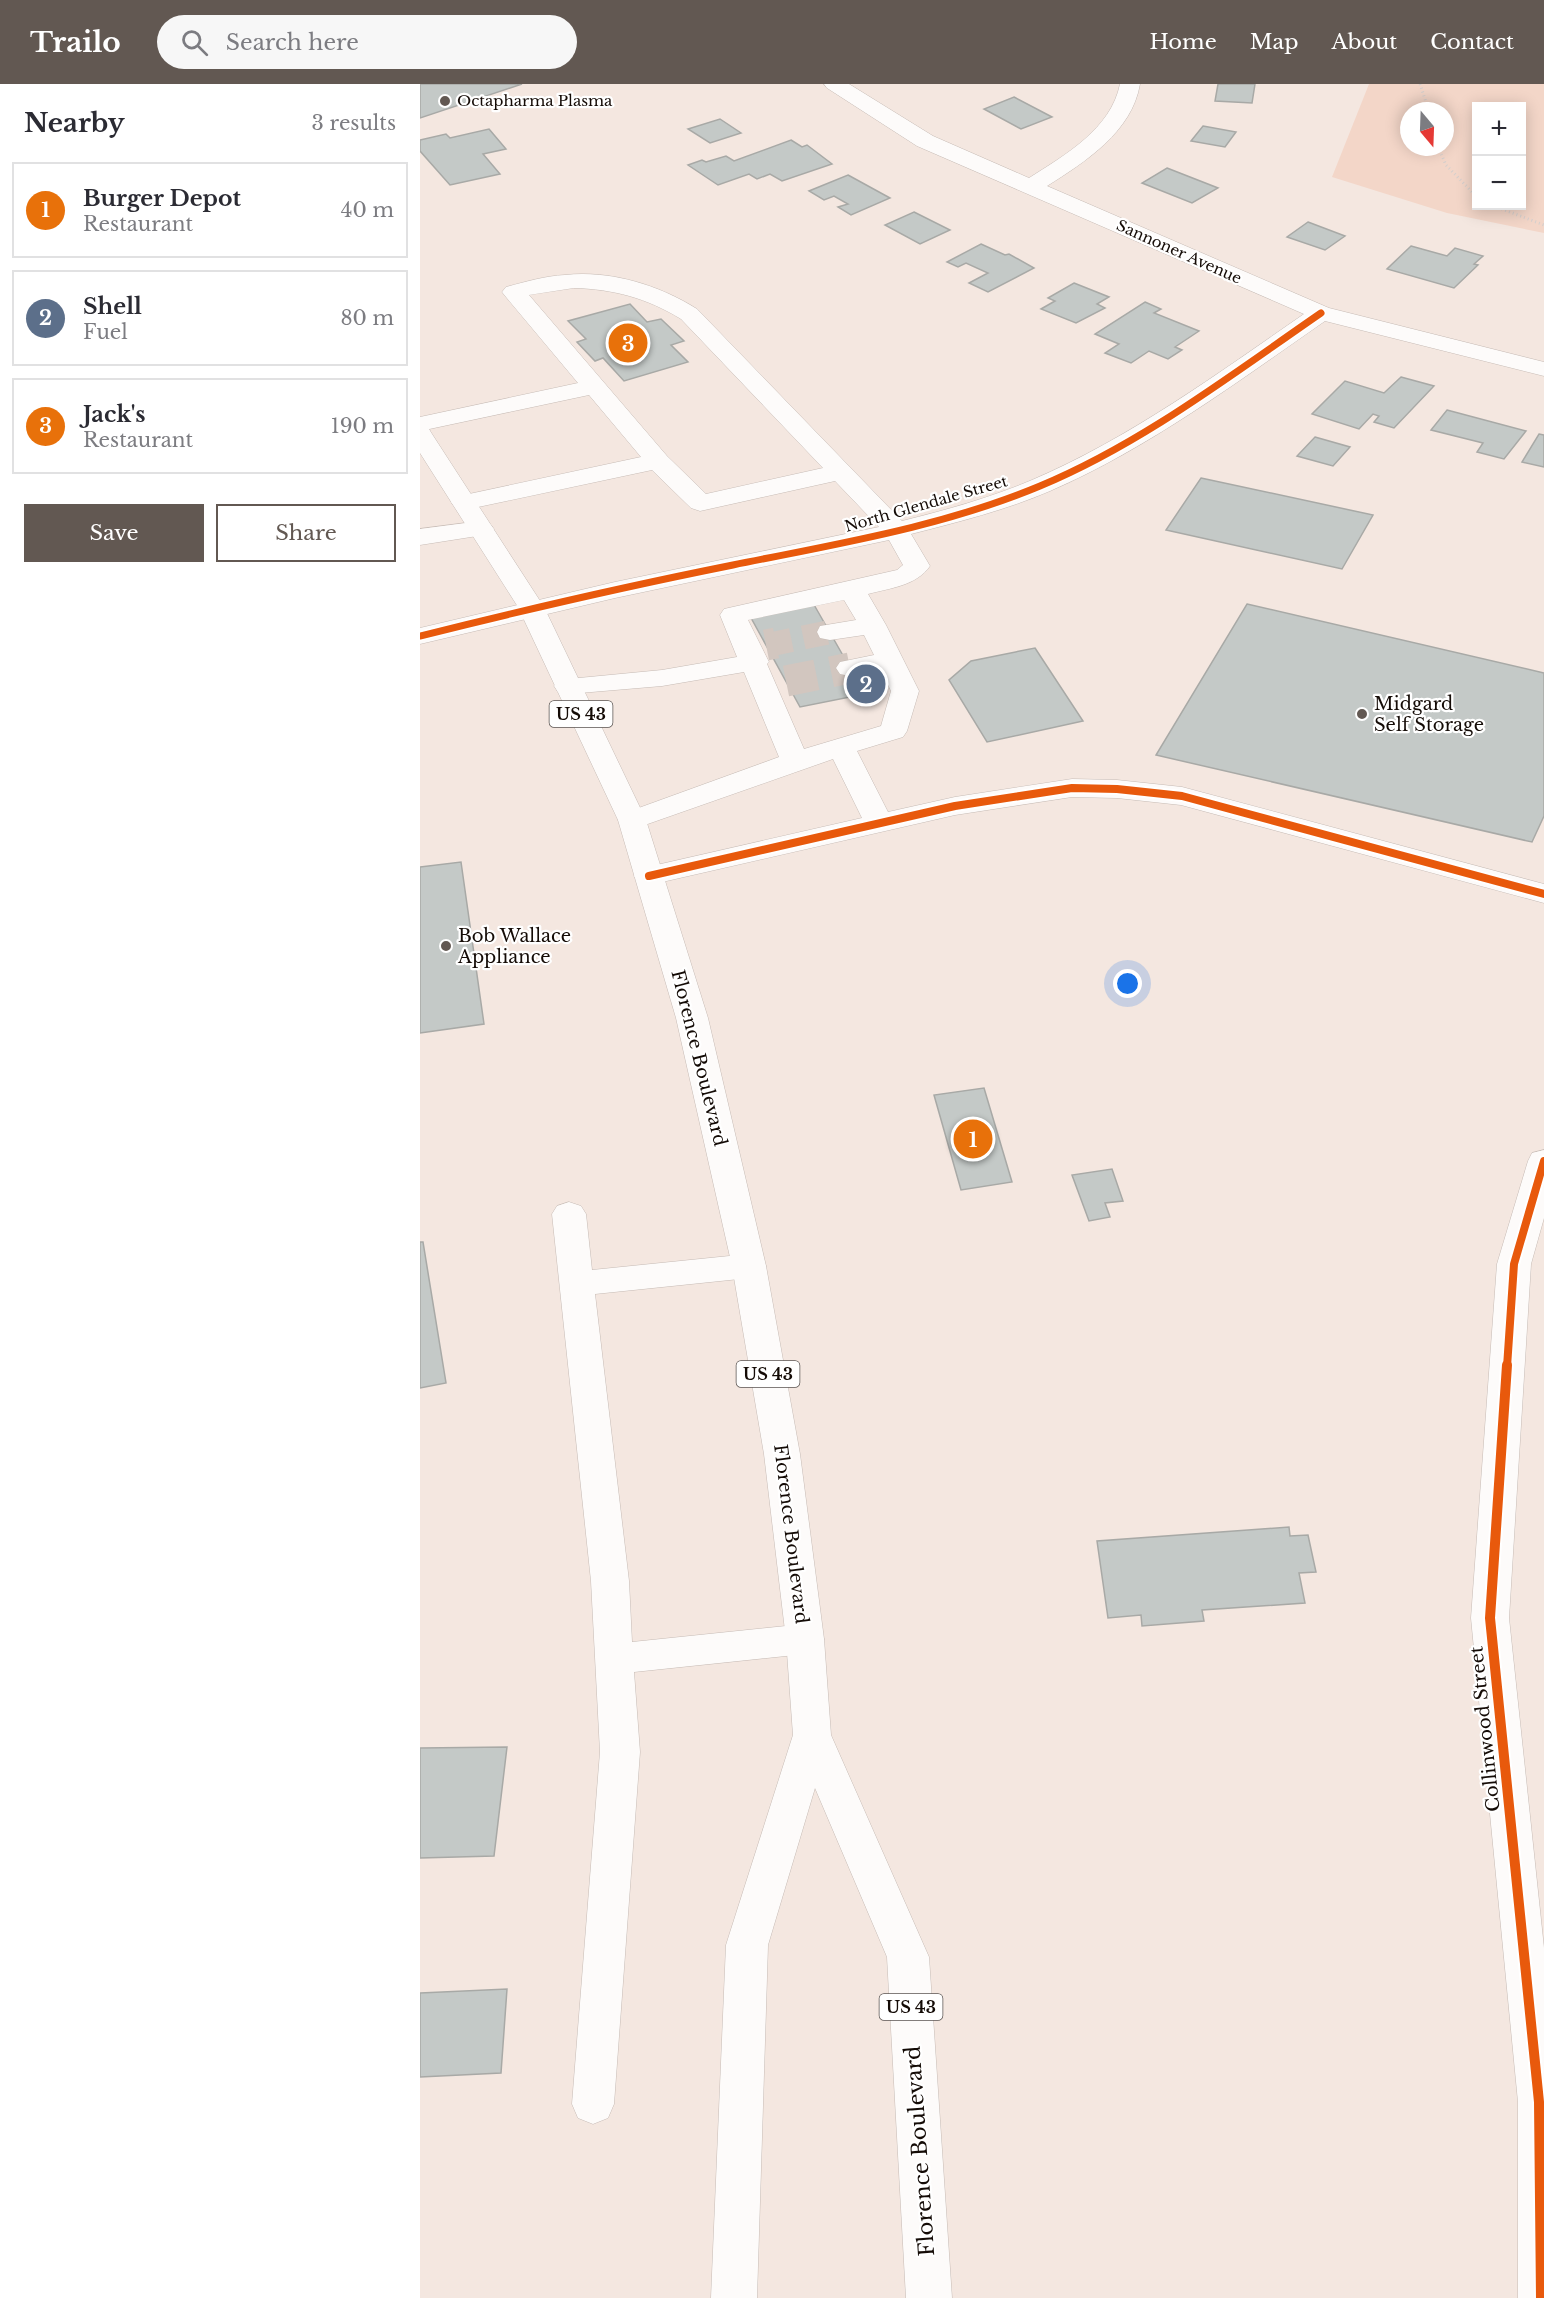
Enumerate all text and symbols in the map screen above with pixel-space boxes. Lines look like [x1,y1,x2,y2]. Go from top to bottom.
search box [157,15,577,69]
text: Trailo [30,25,121,60]
icon: search [178,26,211,59]
text: Search here [226,29,359,56]
text: Home [1150,29,1217,55]
text: Map [1250,29,1298,55]
text: About [1331,29,1397,55]
text: Contact [1430,29,1514,55]
place label: Octapharma Plasma [457,91,613,110]
marker: Octapharma Plasma [438,94,452,108]
north arrow [1400,102,1454,156]
map controls [1472,102,1526,210]
button: + [1472,102,1526,156]
text: Nearby [24,107,125,139]
text: 3 results [312,111,396,135]
button: − [1472,156,1526,210]
text: Burger Depot [83,185,241,212]
text: 1 [41,198,50,222]
text: 40 m [341,198,394,222]
text: Restaurant [83,212,193,236]
street label: Sannoner Avenue [1114,215,1245,288]
text: Shell [83,293,142,320]
text: 2 [39,306,52,330]
text: 80 m [340,306,394,330]
text: Fuel [83,320,128,344]
pin: 3 [608,320,648,366]
text: Jack's [83,401,145,428]
text: 3 [39,414,52,438]
text: 190 m [331,414,394,438]
text: Restaurant [83,428,193,452]
street label: North Glendale Street [842,471,1010,536]
button: Save [24,504,204,562]
button: Share [216,504,396,562]
pin: 2 [846,662,886,706]
place label: Midgard Self Storage [1374,693,1484,736]
road number: US 43 [550,701,612,727]
marker: Midgard Self Storage [1355,707,1369,721]
place label: Bob Wallace Appliance [457,925,571,968]
marker: Bob Wallace Appliance [439,939,453,953]
street label: Florence Boulevard [666,968,732,1148]
your location [1113,969,1142,998]
pin: 1 [954,1116,992,1162]
road number: US 43 [736,1361,800,1387]
street label: Florence Boulevard [769,1443,813,1625]
street label: Collinwood Street [1465,1645,1505,1813]
road number: US 43 [880,1994,942,2020]
street label: Florence Boulevard [900,2045,940,2257]

